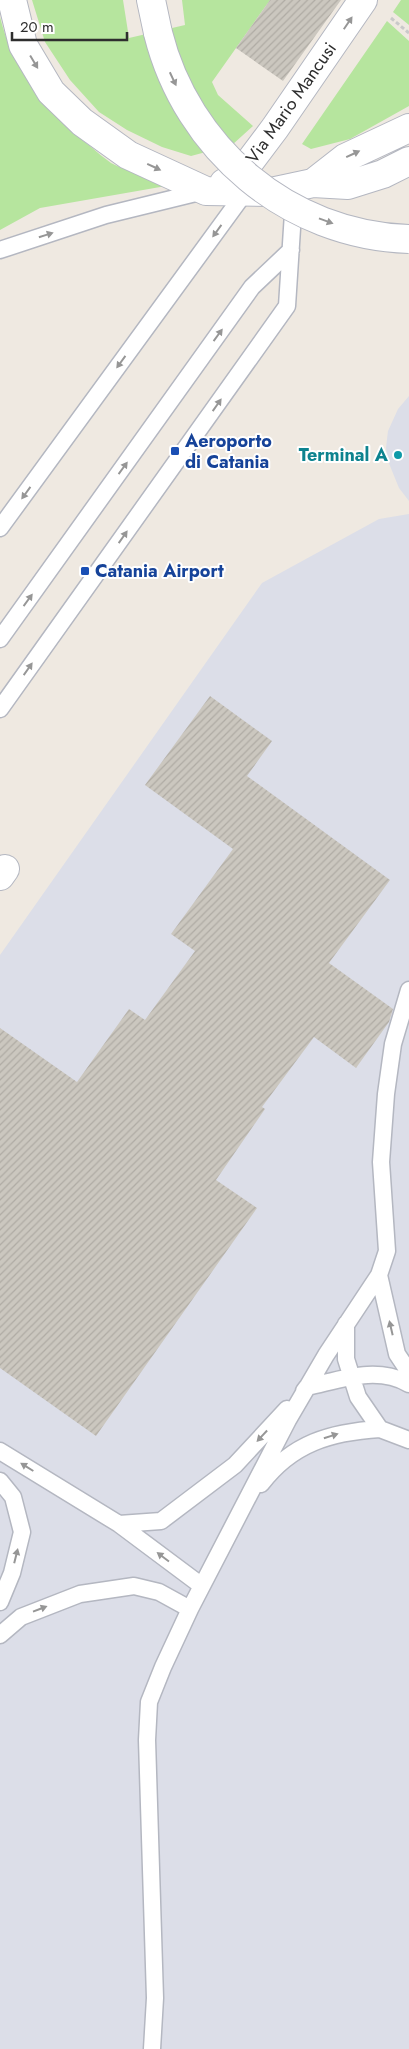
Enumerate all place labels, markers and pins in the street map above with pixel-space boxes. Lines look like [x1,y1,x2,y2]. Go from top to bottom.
place label: Aeroporto di Catania [184,428,272,475]
place label: Terminal A [299,442,389,468]
marker: Aeroporto di Catania [169,445,181,457]
marker: Terminal A [392,449,404,461]
place label: Catania Airport [95,558,224,584]
marker: Catania Airport [79,565,91,577]

